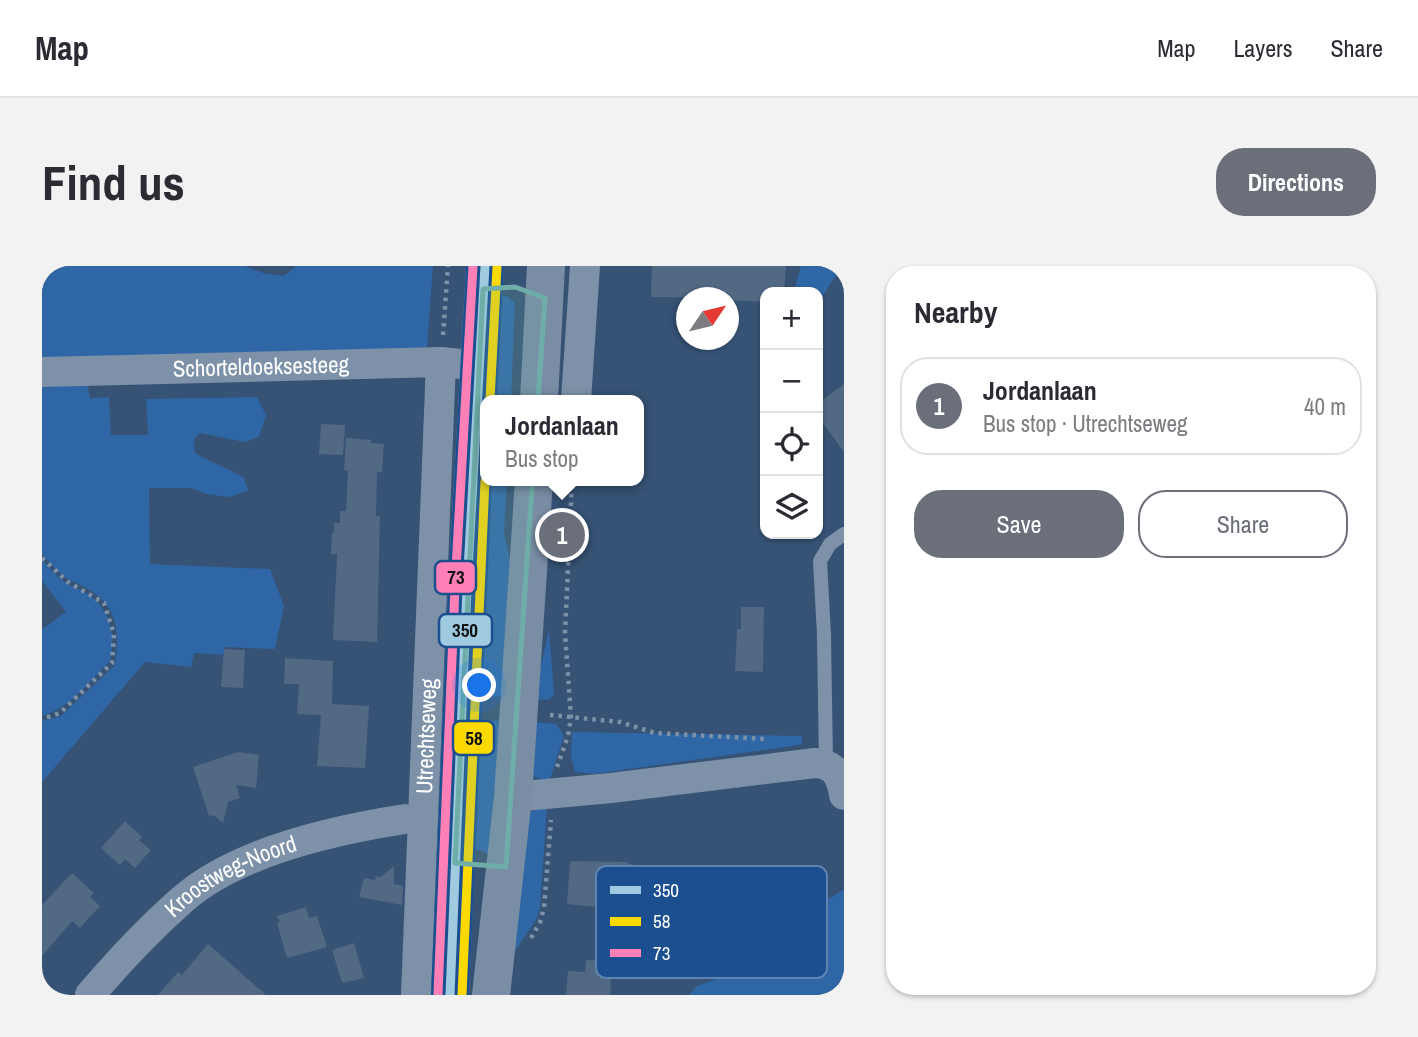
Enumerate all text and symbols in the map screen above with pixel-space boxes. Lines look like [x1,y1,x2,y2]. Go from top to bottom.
text: Map [35,26,89,70]
text: Map [1157,32,1195,64]
text: Layers [1233,32,1292,64]
text: Share [1330,32,1383,64]
button: Directions [1216,148,1376,216]
text: Find us [42,149,185,215]
north arrow [676,287,739,350]
map controls [760,287,823,539]
button: + [760,287,823,350]
text: Nearby [914,292,997,332]
street label: Schorteldoeksesteeg [172,348,350,384]
button: − [760,350,823,413]
text: Jordanlaan [983,373,1097,408]
text: 1 [934,391,944,422]
text: 40 m [1304,391,1346,422]
popup [480,395,644,486]
text: Jordanlaan [505,408,619,443]
text: Bus stop · Utrechtseweg [983,408,1187,439]
button: locate [760,413,823,476]
text: Bus stop [505,443,579,474]
button: layers [760,476,823,539]
button: Save [914,490,1124,558]
button: Share [1138,490,1348,558]
pin: 1 [539,509,585,561]
line badge: 73 [435,561,476,594]
text: 73 [447,564,465,590]
line badge: 350 [439,614,492,647]
text: 350 [452,617,478,643]
your location [462,668,496,702]
street label: Utrechtseweg [408,677,444,794]
line badge: 58 [453,721,494,755]
text: 58 [465,725,483,751]
street label: Kroostweg-Noord [157,827,300,924]
legend [596,866,827,978]
text: 350 [653,877,679,903]
text: 58 [653,908,670,934]
text: 73 [653,940,670,966]

